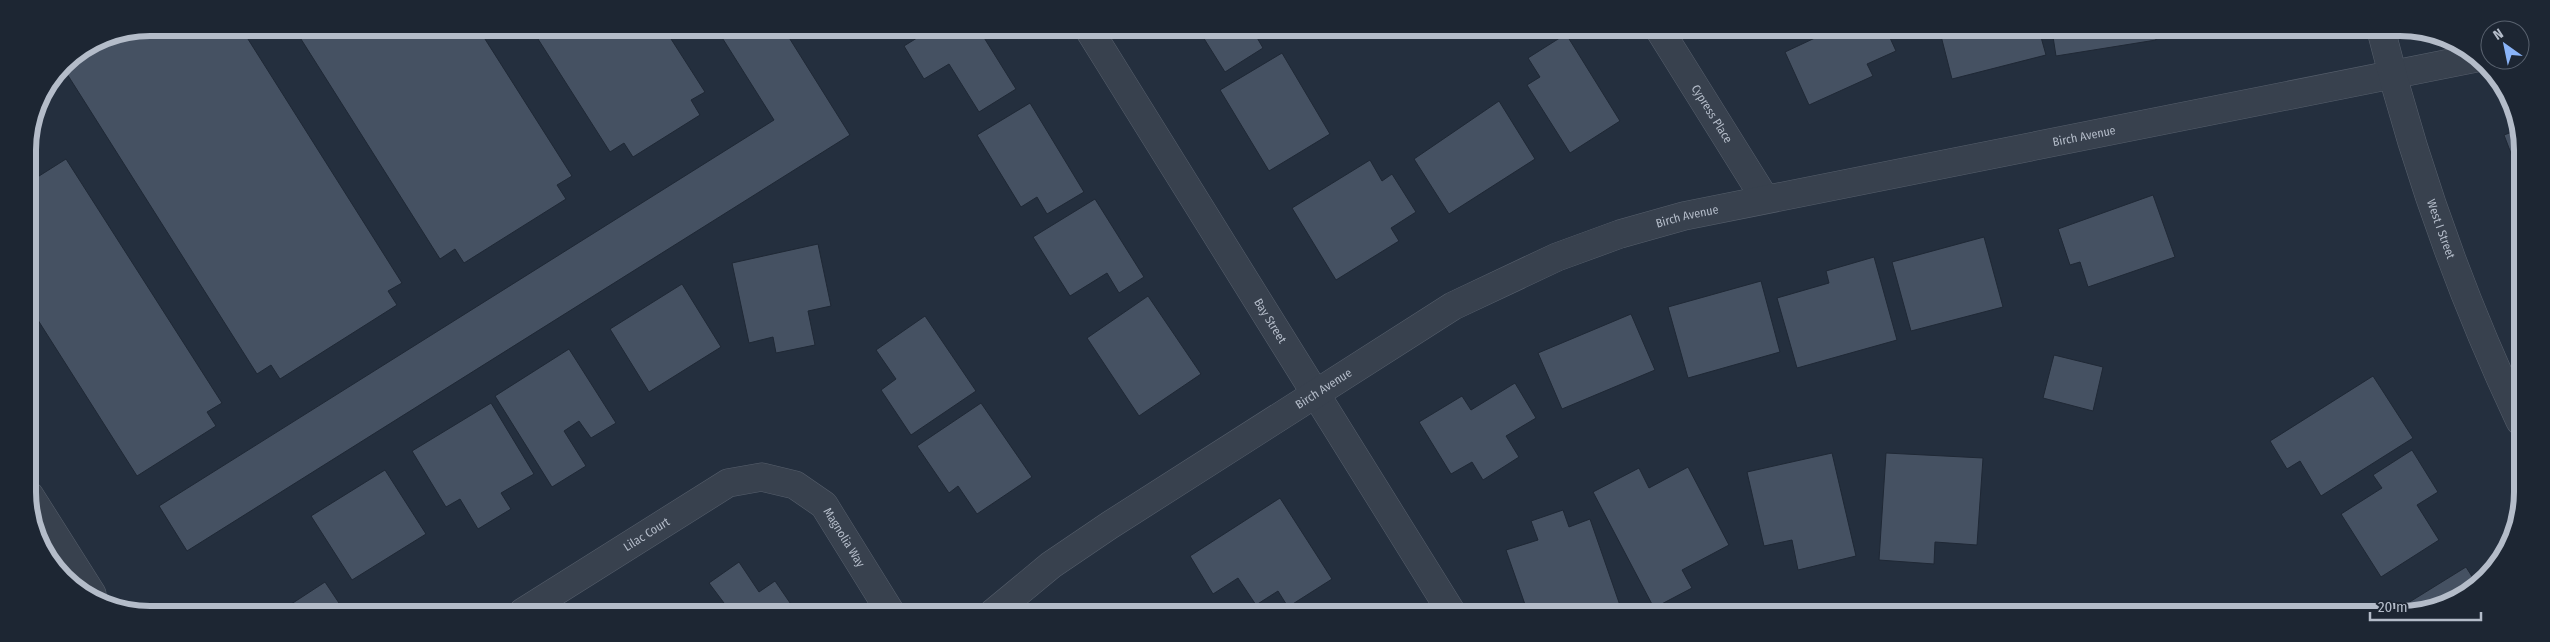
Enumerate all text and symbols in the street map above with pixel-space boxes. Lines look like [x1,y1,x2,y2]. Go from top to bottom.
north arrow [2480,20,2530,70]
text: N [2490,25,2506,44]
street label: Cypress Place [1689,82,1735,146]
street label: Birch Avenue [2051,123,2117,149]
street label: West I Street [2424,197,2458,261]
street label: Birch Avenue [1654,202,1720,231]
street label: Bay Street [1251,296,1289,346]
street label: Birch Avenue [1293,365,1354,412]
street label: Magnolia Way [820,505,868,570]
street label: Lilac Court [621,514,672,554]
scale bar [2370,590,2481,622]
text: 20 m [2378,598,2408,616]

